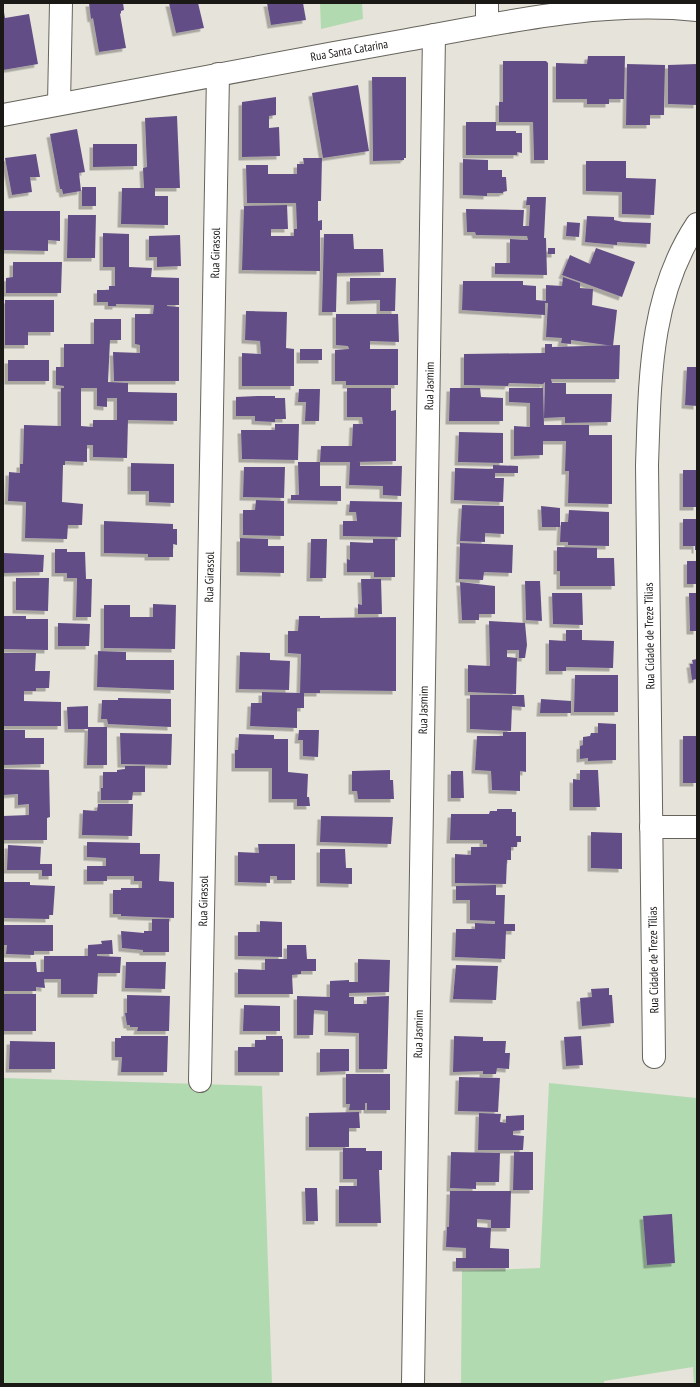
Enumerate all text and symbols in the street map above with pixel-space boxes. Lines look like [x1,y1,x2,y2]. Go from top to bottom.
street label: Rua Santa Catarina [309,36,389,64]
street label: Rua Girassol [207,227,223,279]
street label: Rua Jasmim [421,362,437,410]
street label: Rua Girassol [201,551,217,603]
street label: Rua Cidade de Treze Tílias [641,582,657,690]
street label: Rua Jasmim [415,686,431,734]
street label: Rua Girassol [195,875,211,927]
street label: Rua Cidade de Treze Tílias [645,906,661,1014]
street label: Rua Jasmim [410,1010,426,1058]

